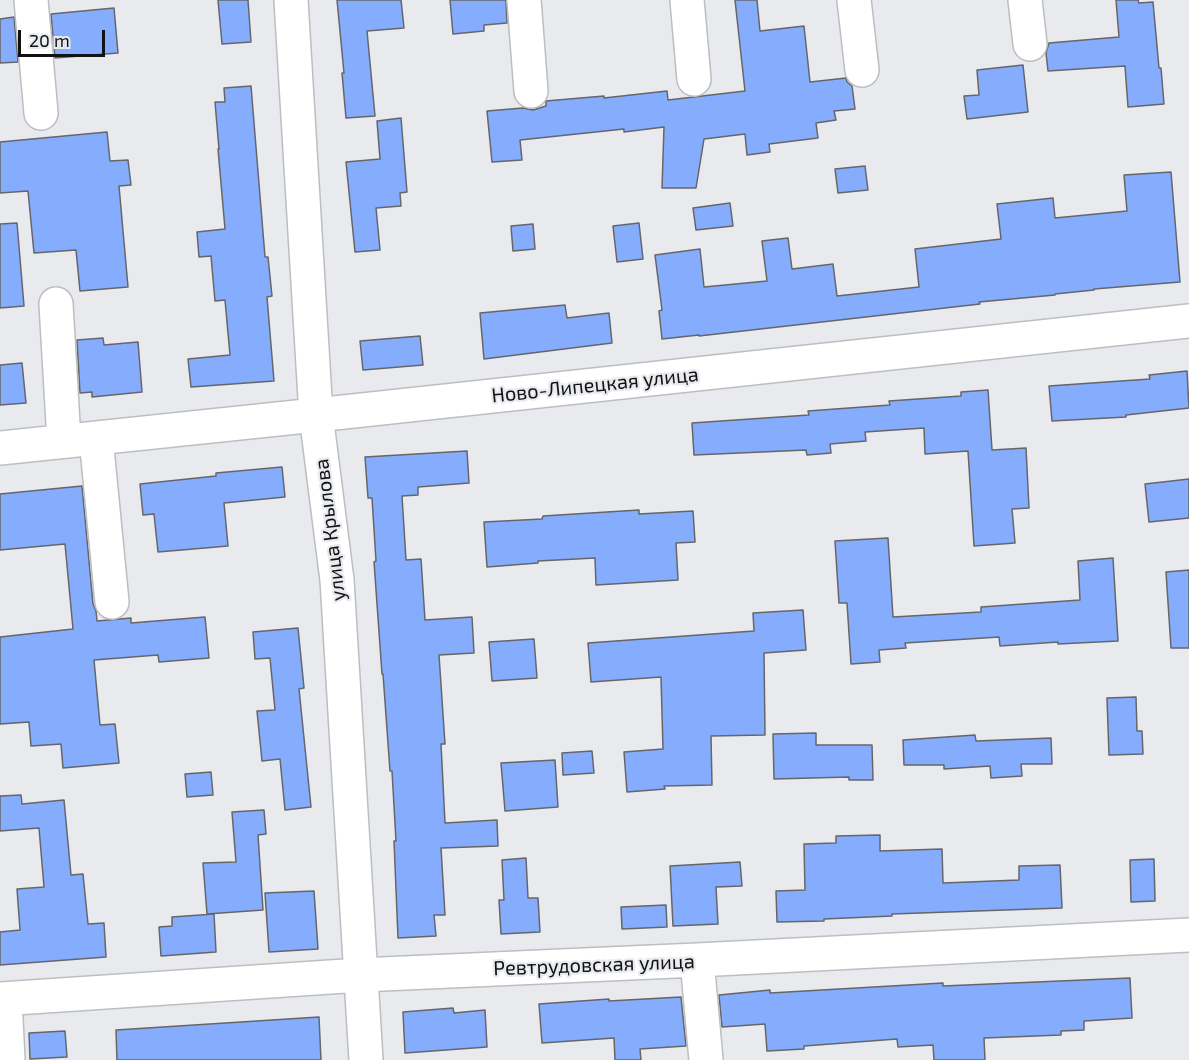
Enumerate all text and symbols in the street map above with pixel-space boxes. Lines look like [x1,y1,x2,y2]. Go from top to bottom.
scale bar [21,18,108,56]
text: 20 m [29,29,70,51]
street label: Ново-Липецкая улица [490,362,700,408]
street label: улица Крылова [309,457,351,603]
street label: Ревтрудовская улица [493,949,695,981]

